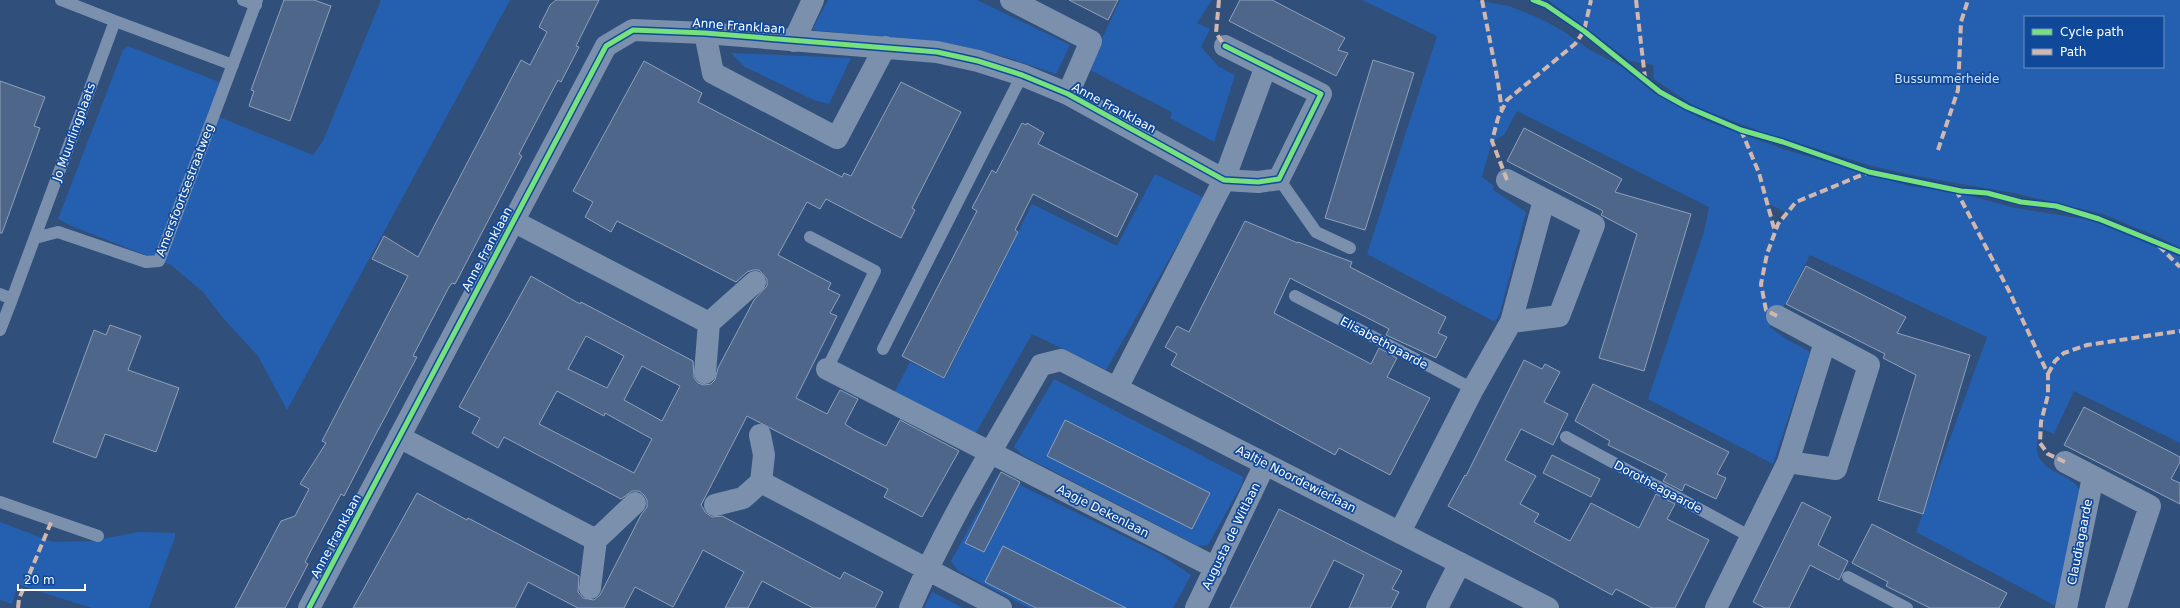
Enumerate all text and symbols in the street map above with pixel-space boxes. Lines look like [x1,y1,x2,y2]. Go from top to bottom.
street label: Anne Franklaan [692,16,786,36]
legend [2024,16,2164,68]
text: Cycle path [2060,25,2124,39]
text: Path [2060,45,2086,59]
park label: Bussummerheide [1895,72,1999,86]
street label: Anne Franklaan [1070,80,1158,136]
street label: Jo Muurlingplaats [49,81,98,184]
street label: Amersfoortsestraatweg [153,122,217,258]
street label: Anne Franklaan [459,205,515,293]
street label: Elisabethgaarde [1338,314,1430,372]
street label: Aaltje Noordewierlaan [1234,443,1358,515]
street label: Dorotheagaarde [1612,458,1704,516]
street label: Augusta de Witlaan [1199,480,1263,592]
street label: Aagje Dekenlaan [1055,482,1151,540]
street label: Anne Franklaan [308,492,364,580]
street label: Claudiagaarde [2065,498,2095,586]
scale bar [18,566,85,592]
text: 20 m [24,573,55,587]

